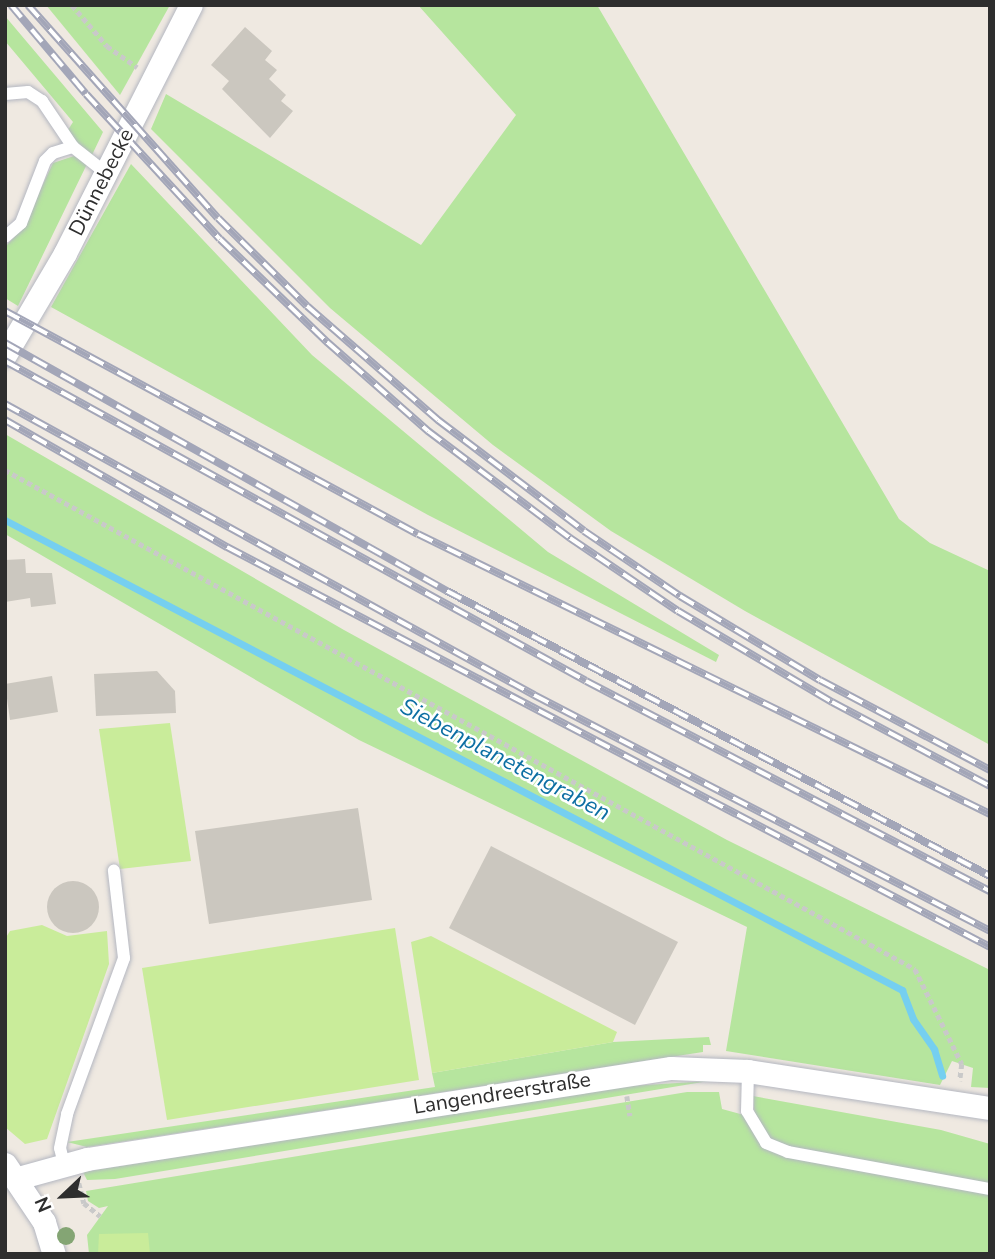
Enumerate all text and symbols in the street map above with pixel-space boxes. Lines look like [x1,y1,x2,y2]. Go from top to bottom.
street label: Dünnebecke [63,124,139,240]
water label: Siebenplanetengraben [395,693,615,827]
street label: Langendreerstraße [412,1067,592,1119]
north arrow [28,1161,98,1231]
text: N [29,1193,58,1216]

